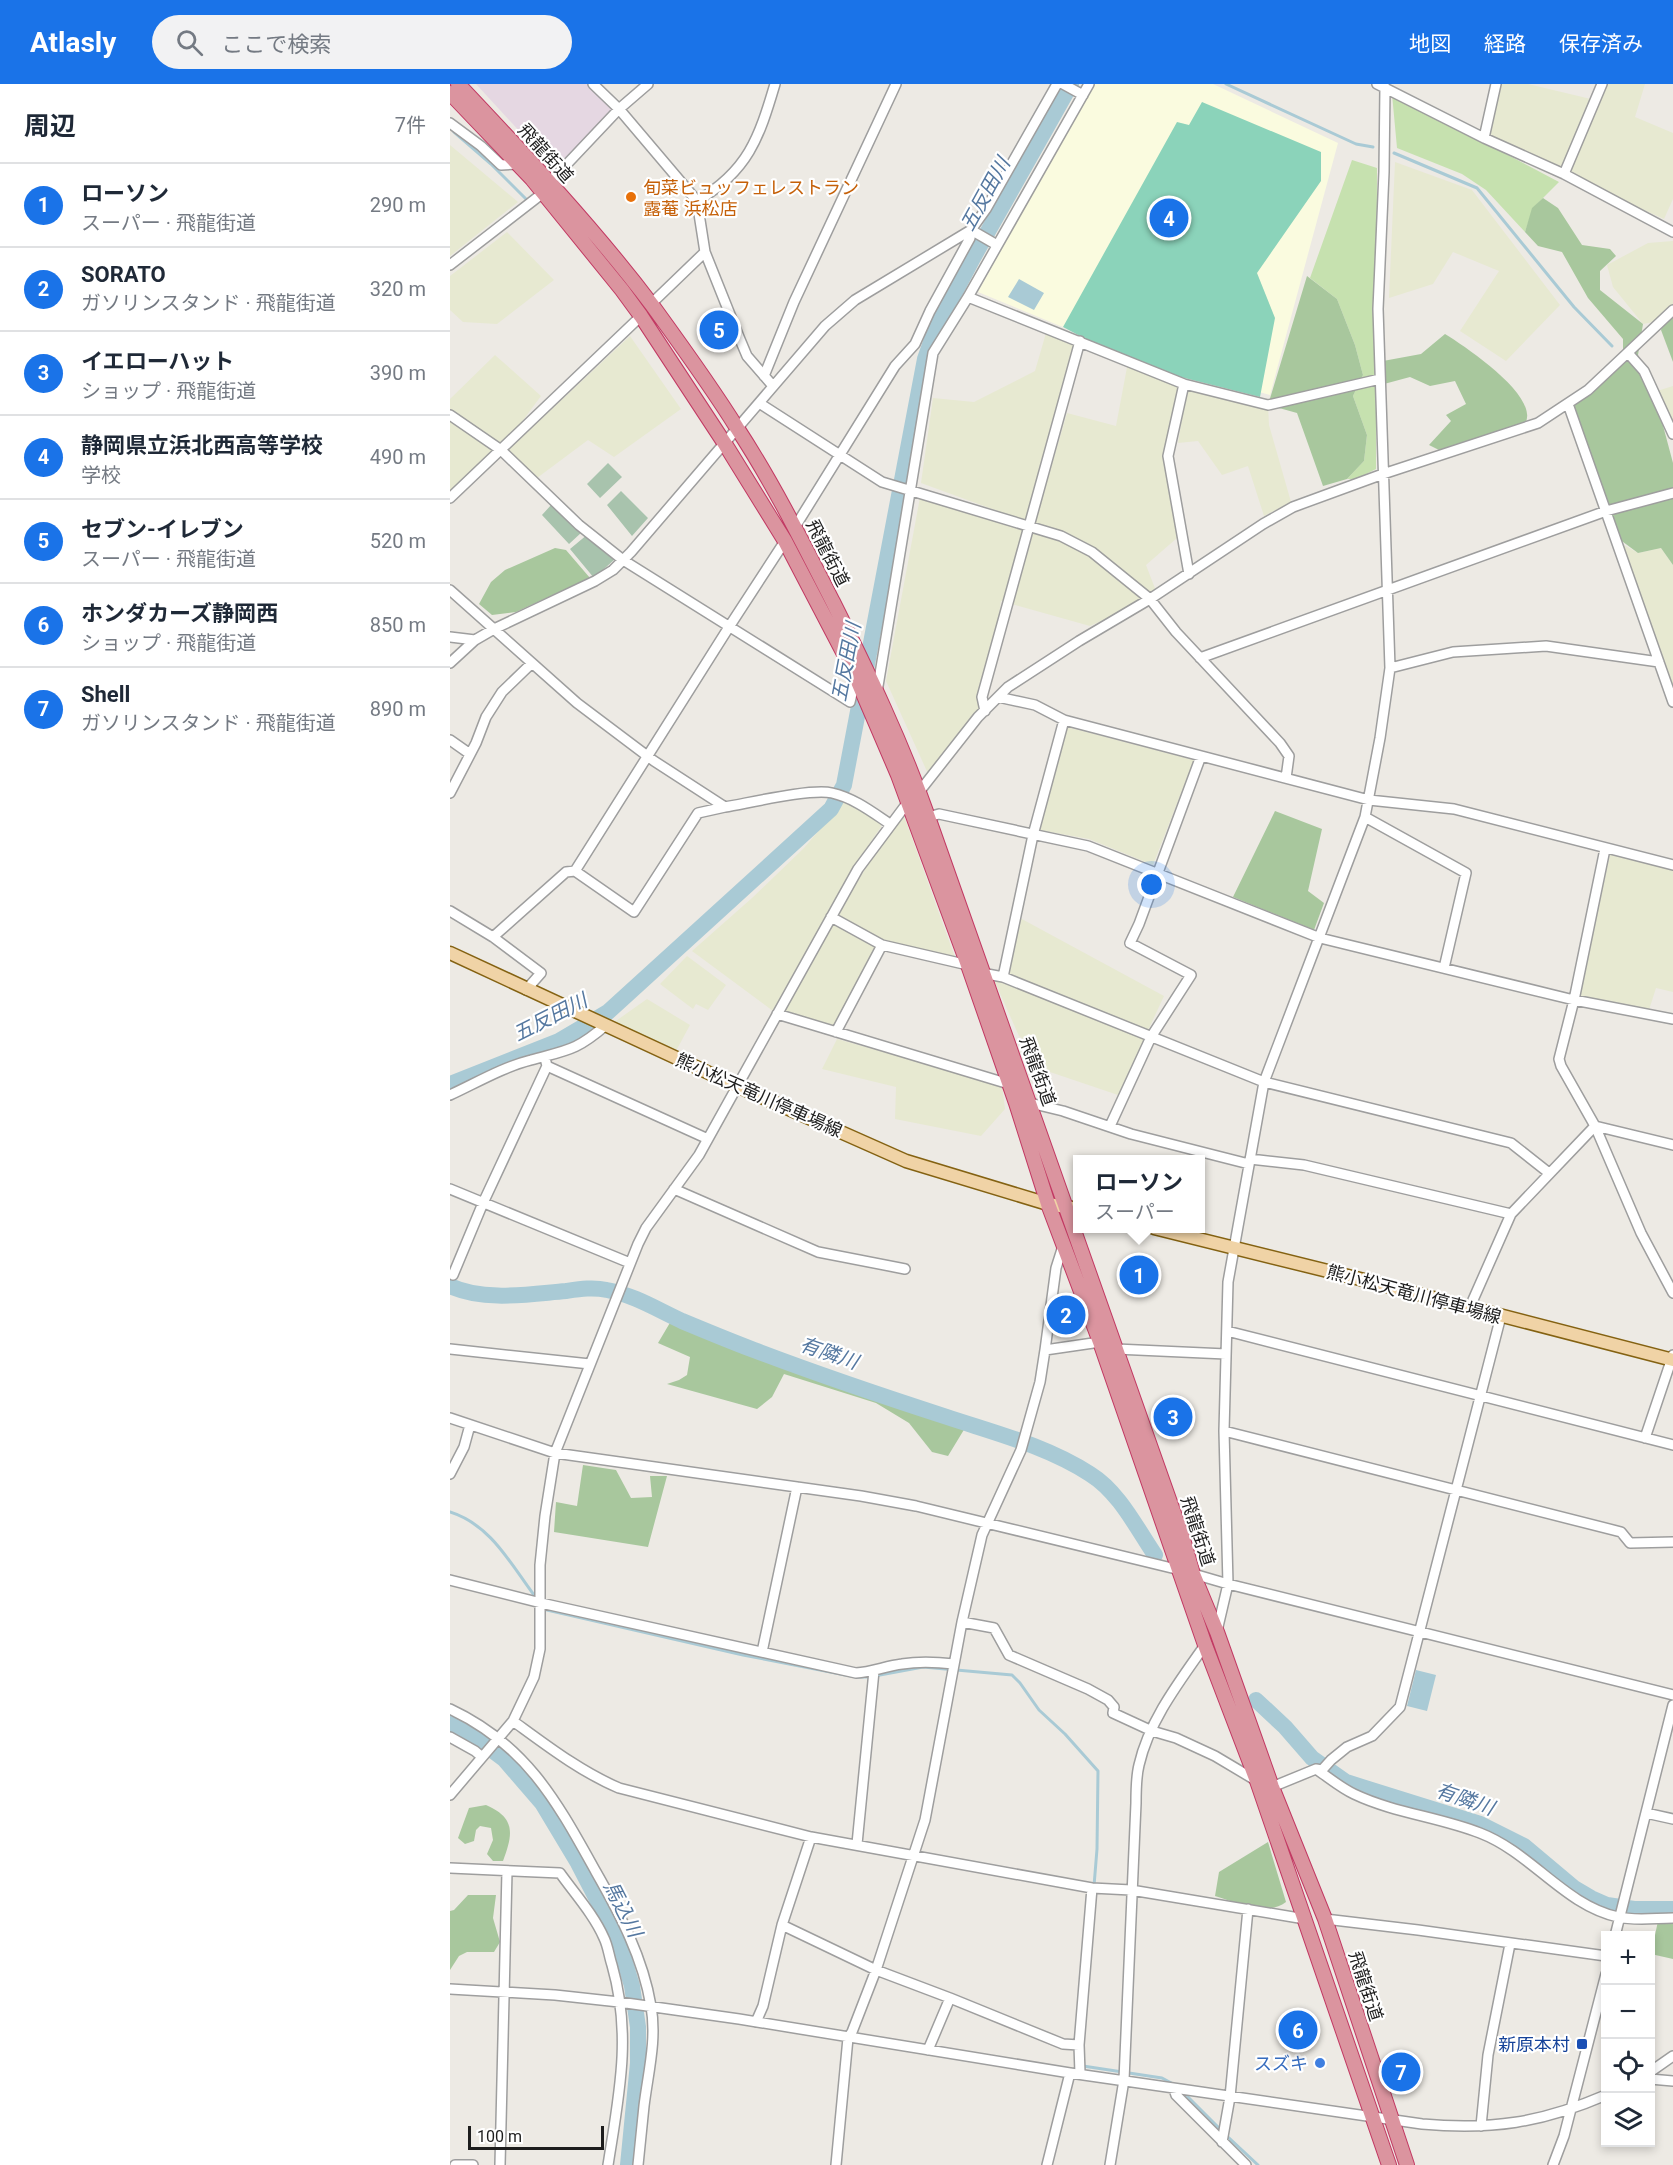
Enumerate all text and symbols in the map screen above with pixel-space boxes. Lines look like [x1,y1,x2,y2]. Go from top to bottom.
search box [152,15,572,69]
text: Atlasly [30,26,116,59]
icon: search [173,26,206,59]
text: ここで検索 [221,32,331,57]
text: 地図 [1409,32,1451,56]
text: 経路 [1484,32,1526,56]
text: 保存済み [1559,32,1643,56]
text: 周辺 [24,111,76,141]
text: 7件 [395,113,426,137]
street label: 飛龍街道 [514,119,578,187]
water label: 五反田川 [955,151,1016,235]
place label: 旬菜ビュッフェレストラン 露菴 浜松店 [643,177,859,219]
text: ローソン [81,181,169,206]
marker: 旬菜ビュッフェレストラン 露菴 浜松店 [624,190,638,204]
text: 1 [38,193,49,217]
text: 290 m [370,193,426,217]
pin: 4 [1150,196,1188,240]
text: スーパー · 飛龍街道 [81,211,256,235]
text: SORATO [81,262,166,287]
text: 2 [38,277,49,301]
text: 320 m [370,277,426,301]
text: ガソリンスタンド · 飛龍街道 [81,291,336,315]
pin: 5 [700,308,738,352]
text: イエローハット [81,349,234,374]
text: 3 [38,361,49,385]
text: 390 m [370,361,426,385]
text: ショップ · 飛龍街道 [81,379,256,403]
text: 静岡県立浜北西高等学校 [81,433,323,458]
text: 4 [38,445,49,469]
text: 490 m [370,445,426,469]
text: 学校 [81,463,121,487]
street label: 飛龍街道 [802,516,854,590]
text: セブン-イレブン [81,517,244,542]
text: 5 [38,529,49,553]
text: 520 m [370,529,426,553]
text: スーパー · 飛龍街道 [81,547,256,571]
text: ホンダカーズ静岡西 [81,601,278,626]
text: 6 [38,613,49,637]
text: 850 m [370,613,426,637]
water label: 五反田川 [827,618,866,704]
text: ショップ · 飛龍街道 [81,631,256,655]
text: Shell [81,682,130,707]
text: 7 [38,697,49,721]
text: 890 m [370,697,426,721]
text: ガソリンスタンド · 飛龍街道 [81,711,336,735]
your location [1137,870,1166,899]
water label: 五反田川 [509,987,593,1046]
street label: 飛龍街道 [1016,1034,1060,1108]
street label: 熊小松天竜川停車場線 [673,1049,845,1141]
popup [1073,1155,1205,1233]
text: ローソン [1095,1170,1183,1195]
text: スーパー [1095,1200,1175,1224]
pin: 1 [1120,1252,1158,1298]
street label: 熊小松天竜川停車場線 [1324,1261,1504,1327]
pin: 2 [1046,1292,1086,1338]
water label: 有隣川 [797,1332,863,1375]
pin: 3 [1154,1394,1192,1440]
street label: 飛龍街道 [1177,1494,1219,1568]
water label: 有隣川 [1433,1778,1499,1821]
water label: 馬込川 [599,1877,648,1943]
map controls [1601,1931,1655,2147]
button: + [1601,1931,1655,1985]
street label: 飛龍街道 [1345,1949,1387,2023]
button: − [1601,1985,1655,2039]
pin: 6 [1278,2008,1318,2052]
place label: 新原本村 [1498,2034,1570,2055]
marker: 新原本村 [1575,2037,1589,2051]
button: locate [1601,2039,1655,2093]
pin: 7 [1382,2050,1420,2094]
place label: スズキ [1254,2053,1308,2074]
marker: スズキ [1313,2056,1327,2070]
button: layers [1601,2093,1655,2147]
scale bar [468,2123,604,2150]
text: 100 m [477,2127,522,2146]

